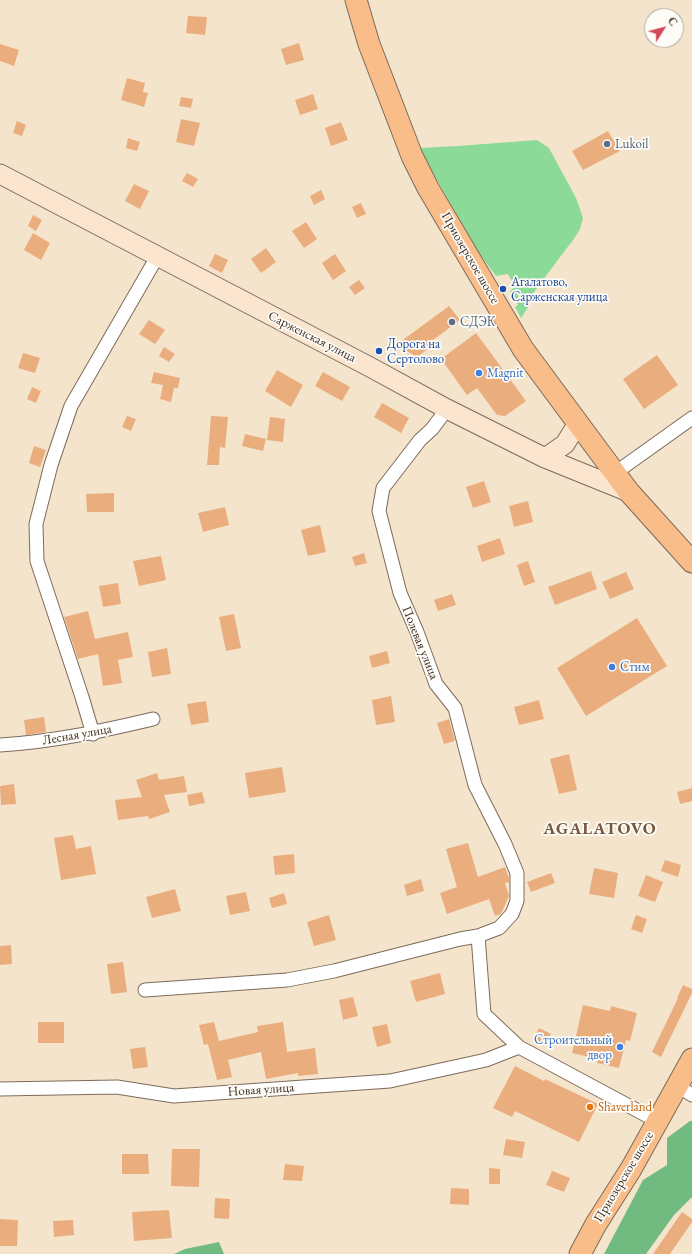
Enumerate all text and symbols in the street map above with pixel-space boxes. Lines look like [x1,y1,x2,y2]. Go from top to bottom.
north arrow [644,8,684,48]
text: С [665,14,681,29]
place label: Lukoil [615,136,648,152]
marker: Lukoil [602,139,612,149]
street label: Приозерское шоссе [437,209,503,307]
place label: Агалатово, Сарженская улица [511,274,608,305]
marker: Агалатово, Сарженская улица [498,284,508,294]
street label: Сарженская улица [265,308,359,366]
place label: СДЭК [460,314,495,330]
marker: СДЭК [447,317,457,327]
place label: Дорога на Сертолово [387,336,444,367]
marker: Дорога на Сертолово [374,346,384,356]
place label: Magnit [487,365,523,381]
marker: Magnit [474,368,484,378]
street label: Полевая улица [398,604,442,682]
place label: Стим [620,659,650,675]
marker: Стим [607,662,617,672]
street label: Лесная улица [41,721,113,749]
district label: AGALATOVO [543,819,657,839]
place label: Строительный двор [534,1032,612,1063]
marker: Строительный двор [615,1042,625,1052]
street label: Новая улица [227,1080,295,1100]
place label: Shaverland [598,1099,652,1115]
marker: Shaverland [585,1102,595,1112]
street label: Приозерское шоссе [591,1129,657,1225]

